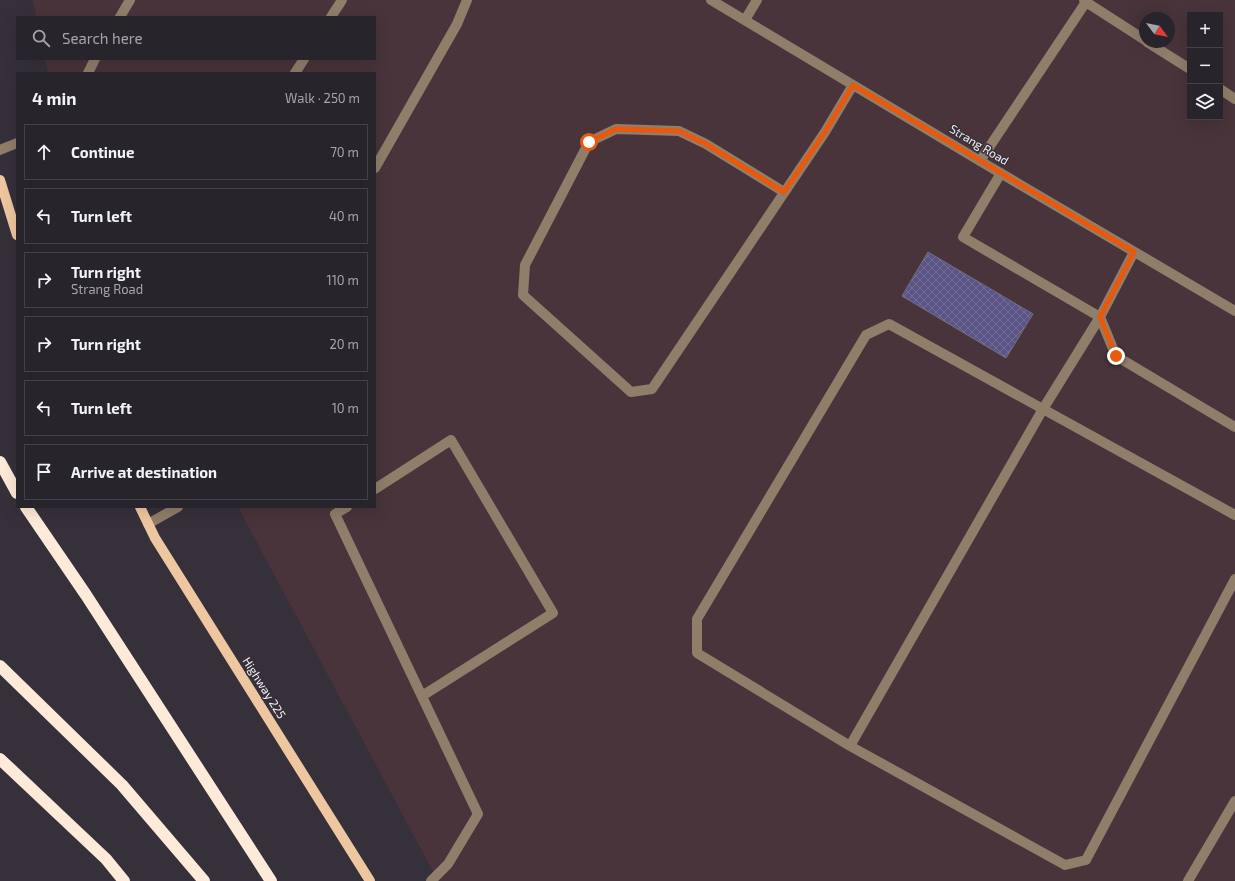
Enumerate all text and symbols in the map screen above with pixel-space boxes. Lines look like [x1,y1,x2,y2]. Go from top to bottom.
north arrow [1139,12,1175,48]
map controls [1187,12,1223,120]
button: + [1187,12,1223,48]
search box [16,16,376,60]
icon: search [30,27,52,49]
text: Search here [62,29,143,47]
button: − [1187,48,1223,84]
button: layers [1187,84,1223,120]
text: 4 min [32,88,76,108]
text: Walk · 250 m [285,90,360,106]
street label: Strang Road [947,121,1012,167]
route start [580,133,598,151]
icon: ahead [33,141,55,163]
text: Continue [71,143,134,161]
text: 70 m [330,144,359,160]
icon: left [33,205,55,227]
text: Turn left [71,207,132,225]
text: 40 m [329,208,359,224]
text: Turn right [71,263,141,281]
icon: right [33,269,55,291]
text: 110 m [327,272,359,288]
text: Strang Road [71,281,143,297]
icon: right [33,333,55,355]
text: Turn right [71,335,141,353]
text: 20 m [330,336,359,352]
route end [1107,347,1125,365]
icon: left [33,397,55,419]
text: Turn left [71,399,132,417]
text: 10 m [332,400,359,416]
icon: arrive [33,461,55,483]
text: Arrive at destination [71,463,217,481]
street label: Highway 225 [240,654,289,721]

